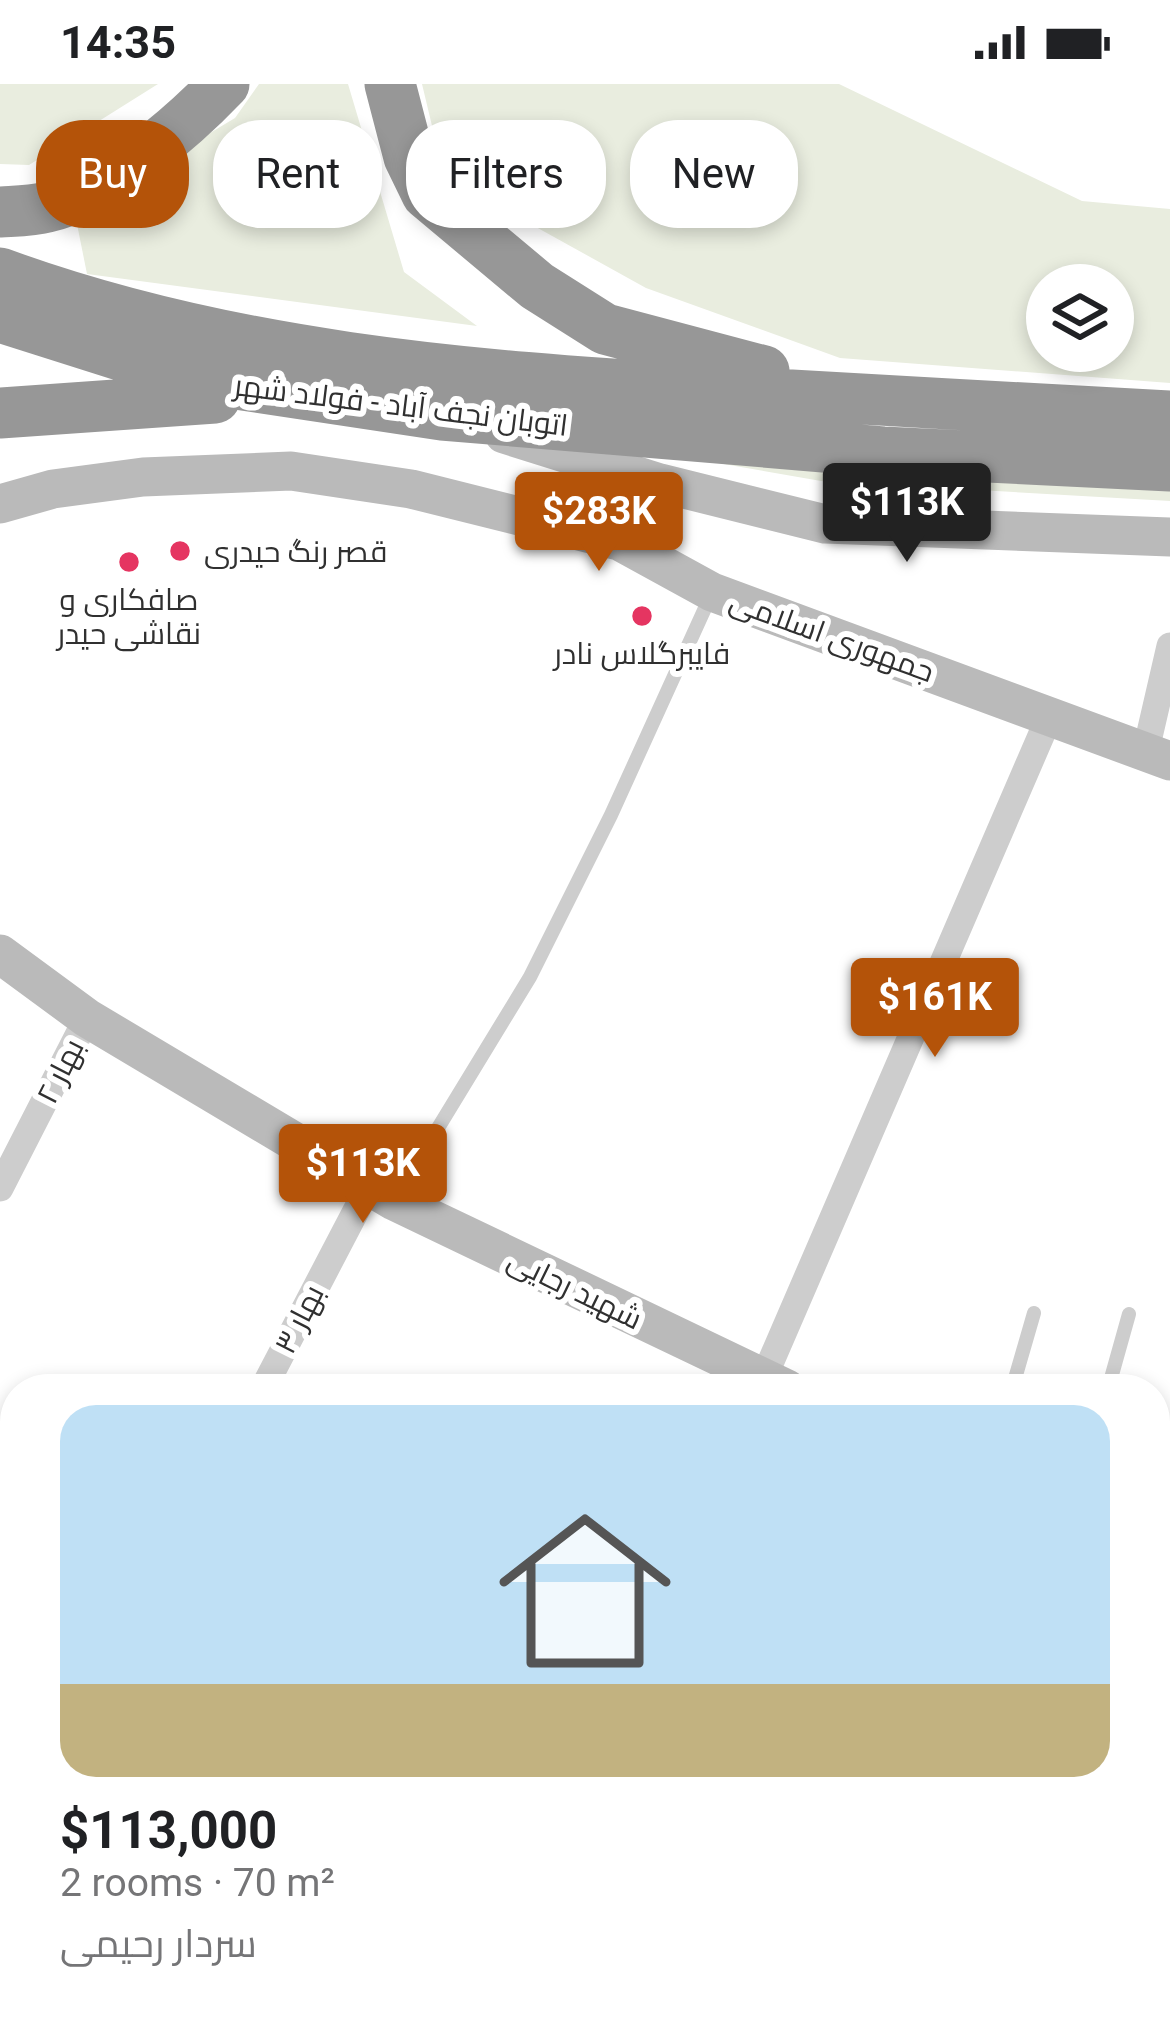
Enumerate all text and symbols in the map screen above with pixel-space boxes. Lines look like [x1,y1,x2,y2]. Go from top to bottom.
text: 14:35 [60,16,176,69]
chip: Buy [36,120,189,228]
chip: Rent [213,120,382,228]
chip: Filters [406,120,606,228]
chip: New [630,120,798,228]
map controls [1026,264,1134,372]
button: layers [1026,264,1134,372]
street label: اتوبان نجف آباد - فولاد شهر [230,367,570,444]
pin: $113K [823,463,991,565]
pin: $283K [515,472,683,574]
text: $113K [850,479,964,525]
text: $283K [542,488,656,534]
place label: قصر رنگ حیدری [204,534,387,569]
marker: قصر رنگ حیدری [167,538,193,564]
marker: صافکاری و نقاشی حیدر [116,549,142,575]
place label: صافکاری و نقاشی حیدر [55,582,201,652]
street label: جمهوری اسلامی [725,583,939,690]
marker: فایبرگلاس نادر [629,603,655,629]
place label: فایبرگلاس نادر [552,636,730,672]
pin: $161K [851,958,1019,1060]
text: $161K [878,974,992,1020]
street label: بهار ۲ [29,1033,92,1110]
pin: $113K [279,1124,447,1226]
text: $113K [306,1140,420,1186]
street label: شهید رجایی [502,1242,648,1337]
street label: بهار ۳ [267,1279,332,1360]
icon: home [477,1483,693,1699]
text: $113,000 [60,1801,277,1860]
text: 2 rooms · 70 m² [60,1860,335,1906]
text: سردار رحیمی [60,1921,257,1967]

